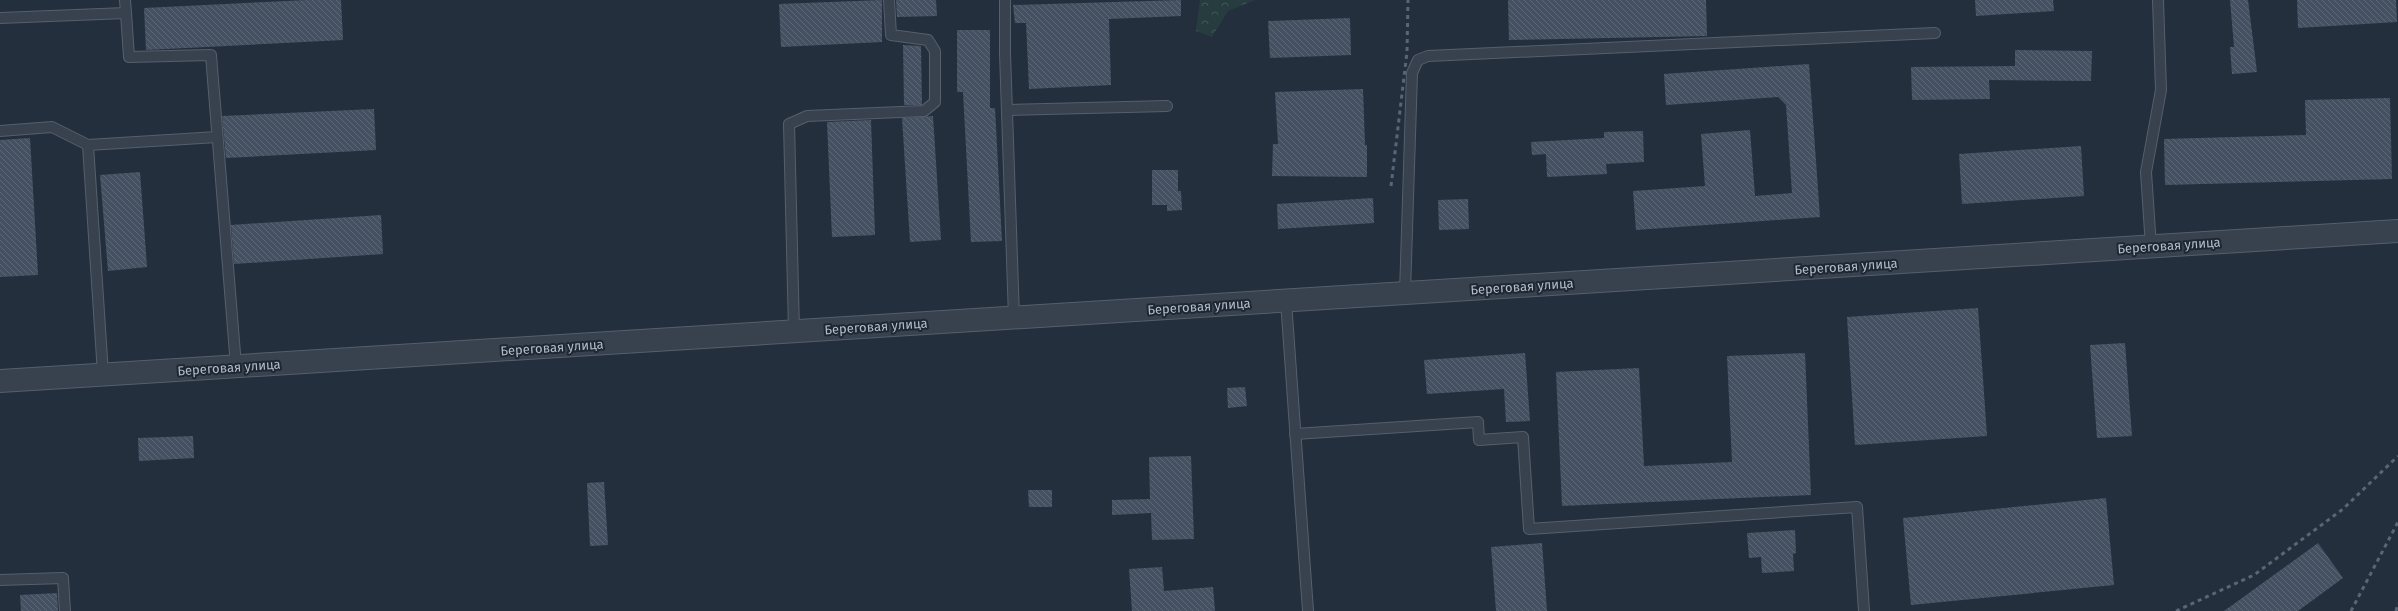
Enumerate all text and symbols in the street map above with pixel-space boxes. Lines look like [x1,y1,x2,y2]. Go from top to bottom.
street label: Береговая улица [2117,234,2221,257]
street label: Береговая улица [1794,255,1898,278]
street label: Береговая улица [1470,275,1574,298]
street label: Береговая улица [1147,295,1251,318]
street label: Береговая улица [824,315,928,338]
street label: Береговая улица [500,336,604,359]
street label: Береговая улица [177,356,281,379]

